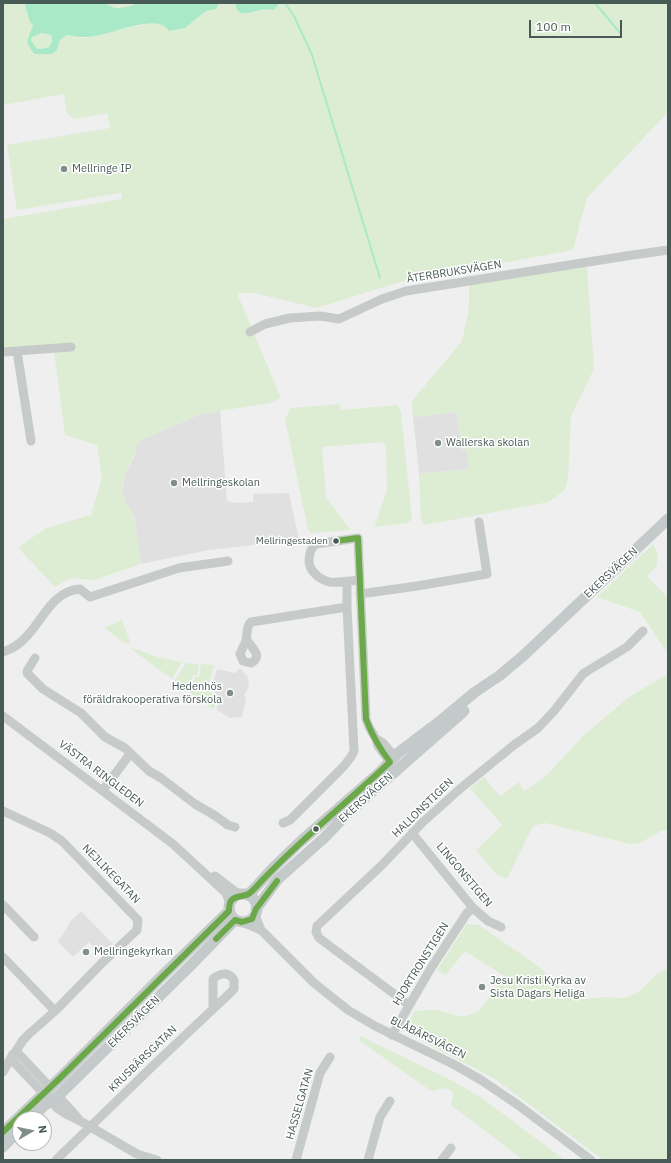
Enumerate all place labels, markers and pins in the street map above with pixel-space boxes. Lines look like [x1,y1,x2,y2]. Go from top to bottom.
place label: Mellringe IP [72,162,131,176]
marker: Mellringe IP [59,164,69,174]
place label: Wallerska skolan [446,436,529,450]
marker: Wallerska skolan [433,438,443,448]
place label: Mellringeskolan [182,476,260,490]
marker: Mellringeskolan [169,478,179,488]
place label: Mellringestaden [256,535,328,547]
marker: Mellringestaden [331,536,341,546]
place label: Hedenhös föräldrakooperativa förskola [83,680,222,706]
marker: Hedenhös föräldrakooperativa förskola [225,688,235,698]
unlabelled marker [311,824,321,834]
place label: Mellringekyrkan [94,945,173,959]
marker: Mellringekyrkan [81,947,91,957]
place label: Jesu Kristi Kyrka av Sista Dagars Heliga [490,974,586,1000]
marker: Jesu Kristi Kyrka av Sista Dagars Heliga [477,982,487,992]

